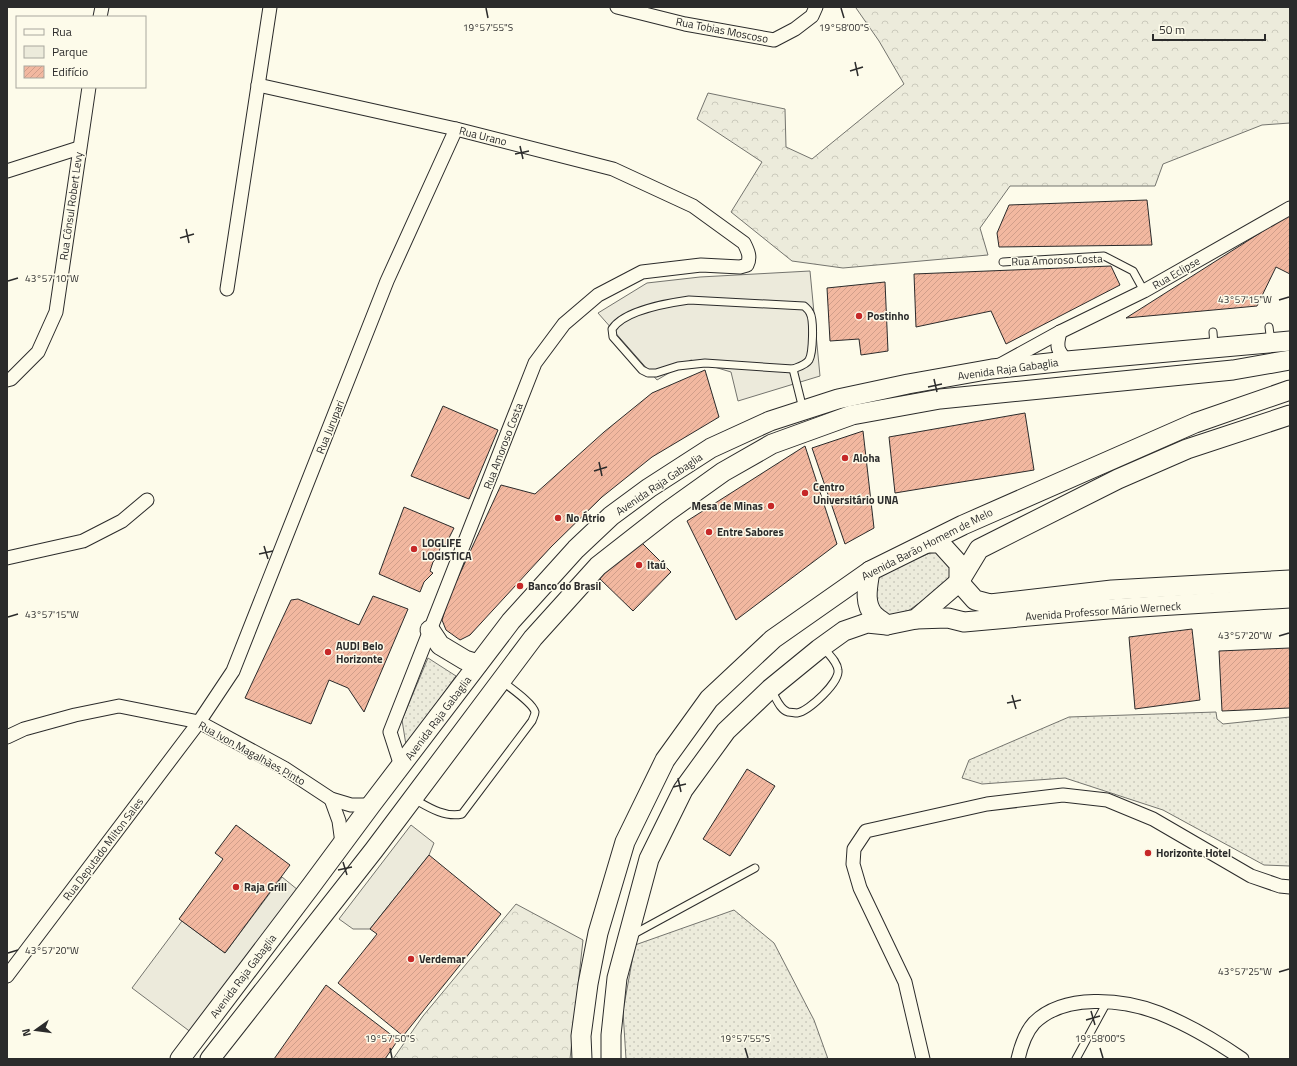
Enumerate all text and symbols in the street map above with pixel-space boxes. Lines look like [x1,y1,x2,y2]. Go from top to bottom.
street label: Rua Tobias Moscoso [674,13,770,47]
legend [16,16,146,88]
scale bar [1153,16,1265,42]
text: 19°57'55"S [463,20,513,35]
text: 19°58'00"S [819,20,869,35]
text: 50 m [1159,20,1185,39]
text: Rua [52,22,72,41]
text: Parque [52,42,88,61]
text: Edifício [52,62,88,81]
street label: Rua Urano [457,122,509,150]
street label: Rua Cônsul Robert Levy [55,150,87,261]
street label: Rua Amoroso Costa [1011,250,1103,270]
street label: Rua Eclipse [1149,253,1203,293]
text: 43°57'10"W [25,271,79,286]
text: 43°57'15"W [1218,292,1272,307]
place label: Postinho [867,308,910,324]
marker: Postinho [854,311,864,321]
street label: Avenida Raja Gabaglia [957,354,1060,384]
street label: Rua Jurupari [312,398,348,456]
street label: Rua Amoroso Costa [479,400,527,491]
street label: Avenida Raja Gabaglia [612,449,706,519]
place label: Aloha [853,450,881,466]
marker: Aloha [840,453,850,463]
place label: Centro Universitário UNA [813,479,899,508]
marker: Centro Universitário UNA [800,488,810,498]
place label: Mesa de Minas [692,498,763,514]
marker: Mesa de Minas [766,501,776,511]
street label: Avenida Barão Homem de Melo [859,504,996,584]
place label: No Átrio [566,510,605,526]
marker: No Átrio [553,513,563,523]
place label: Entre Sabores [717,524,784,540]
marker: Entre Sabores [704,527,714,537]
place label: LOGLIFE LOGISTICA [422,535,472,564]
marker: LOGLIFE LOGISTICA [409,544,419,554]
place label: Itaú [647,557,666,573]
marker: Itaú [634,560,644,570]
place label: Banco do Brasil [528,578,601,594]
marker: Banco do Brasil [515,581,525,591]
street label: Avenida Professor Mário Werneck [1025,598,1182,624]
text: 43°57'15"W [25,607,79,622]
text: 43°57'20"W [1218,628,1272,643]
place label: AUDI Belo Horizonte [336,638,384,667]
marker: AUDI Belo Horizonte [323,647,333,657]
street label: Avenida Raja Gabaglia [401,672,475,763]
street label: Rua Ivon Magalhães Pinto [196,717,309,789]
street label: Rua Deputado Milton Sales [59,794,147,904]
place label: Horizonte Hotel [1156,845,1231,861]
marker: Horizonte Hotel [1143,848,1153,858]
place label: Raja Grill [244,879,287,895]
marker: Raja Grill [231,882,241,892]
street label: Avenida Raja Gabaglia [206,930,280,1021]
text: 43°57'20"W [25,943,79,958]
place label: Verdemar [419,951,466,967]
marker: Verdemar [406,954,416,964]
text: 43°57'25"W [1218,964,1272,979]
north arrow [16,1010,56,1050]
text: N [18,1027,35,1038]
text: 19°57'50"S [365,1031,415,1046]
text: 19°57'55"S [720,1031,770,1046]
text: 19°58'00"S [1075,1031,1125,1046]

